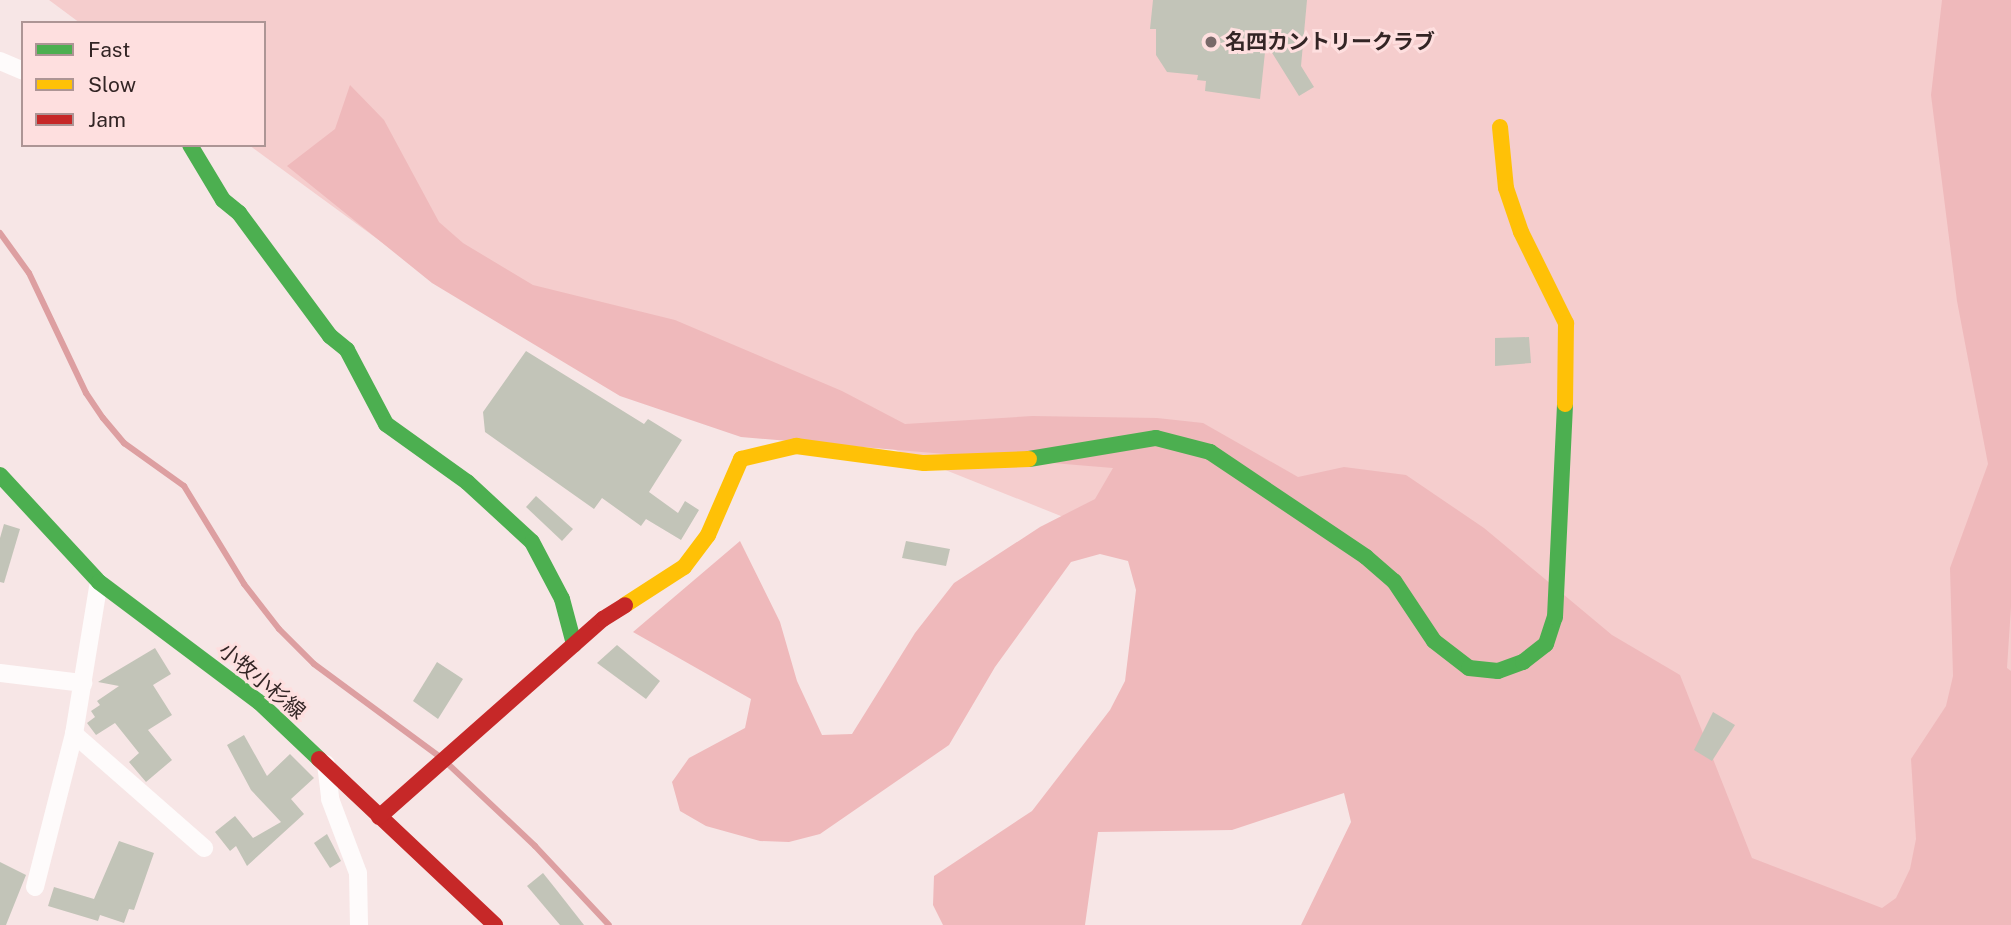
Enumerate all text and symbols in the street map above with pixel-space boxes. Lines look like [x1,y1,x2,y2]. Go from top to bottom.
legend [21,21,266,147]
place label: 名四カントリークラブ [1225,29,1435,55]
marker: 名四カントリークラブ [1203,34,1219,50]
text: Fast [88,37,130,62]
text: Slow [88,72,136,97]
text: Jam [88,107,126,132]
street label: 小牧小杉線 [214,638,310,724]

